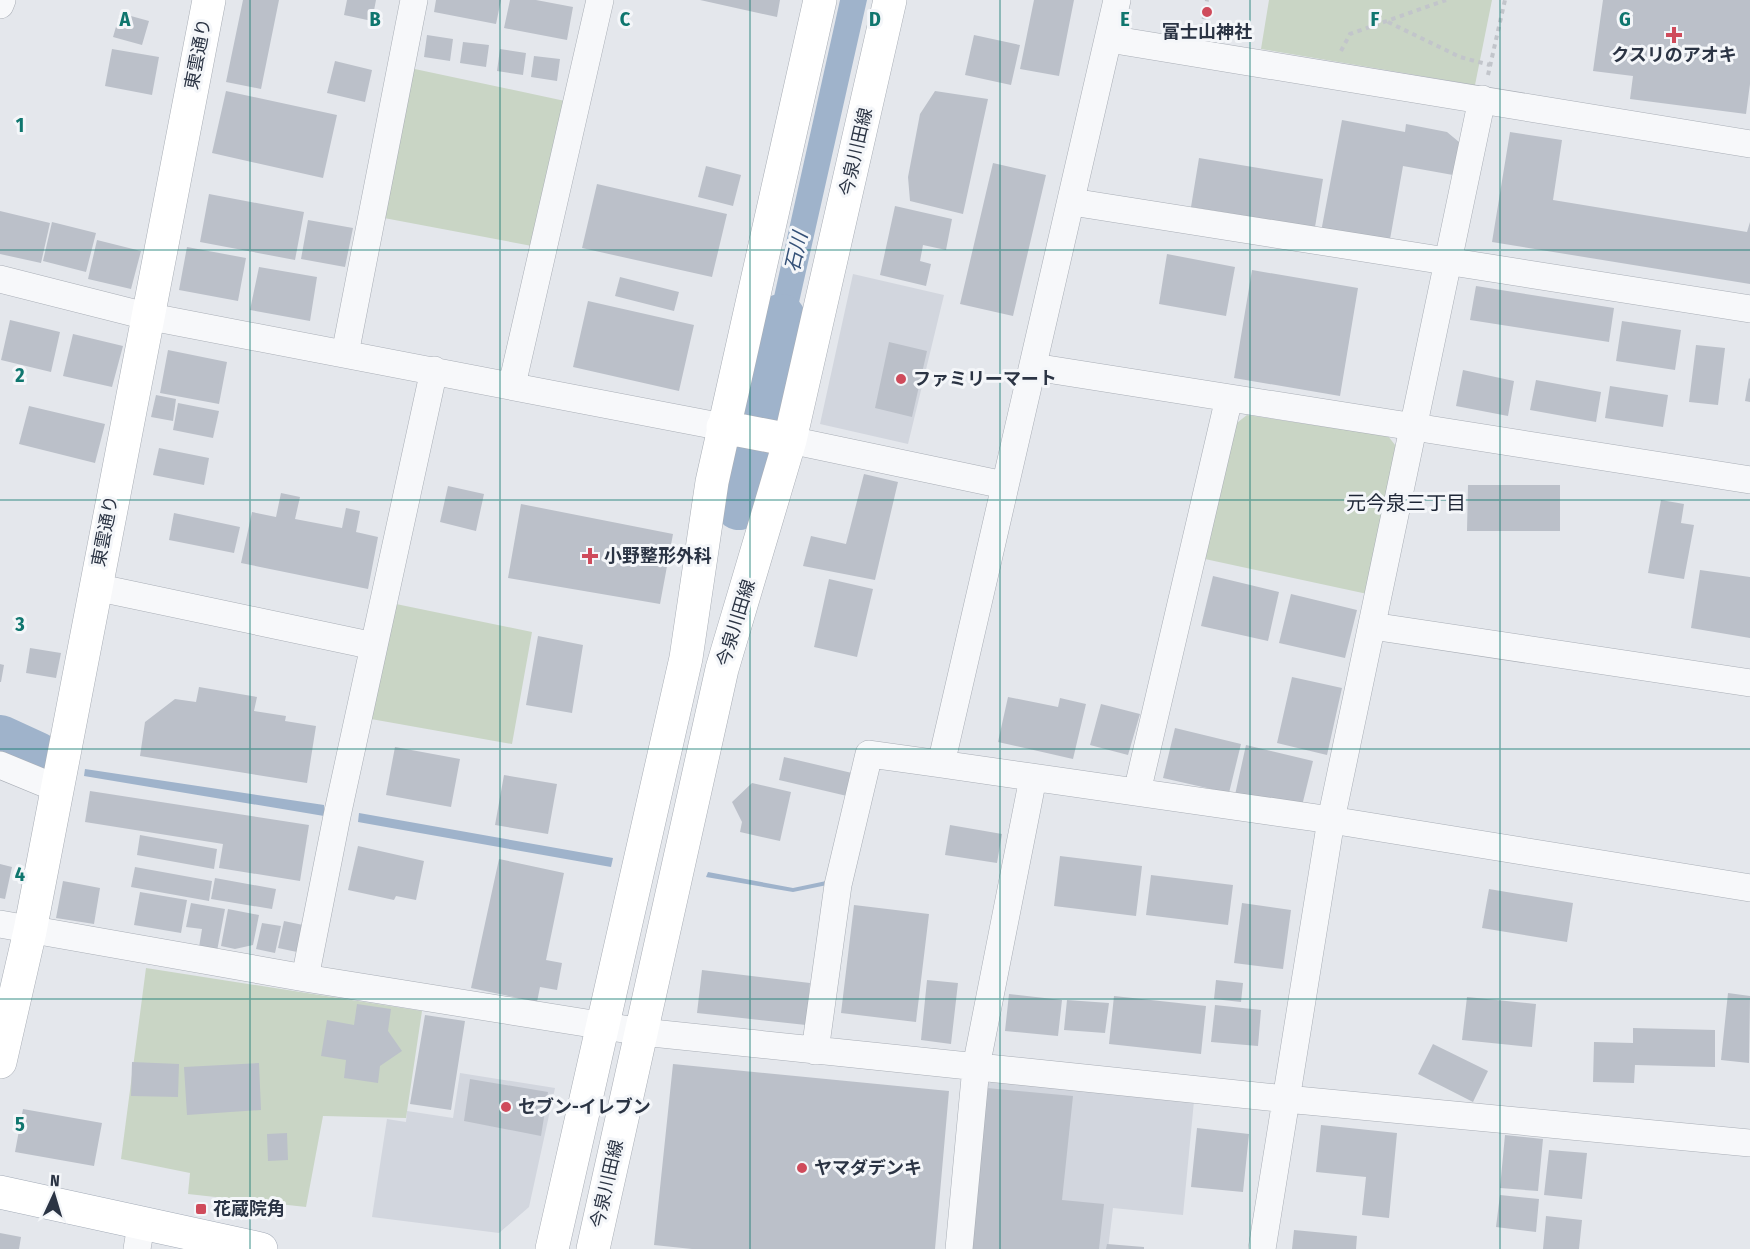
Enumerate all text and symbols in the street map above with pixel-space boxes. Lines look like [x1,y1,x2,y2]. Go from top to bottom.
marker: 富士山神社 [1200,5,1214,19]
text: A [119,7,132,31]
text: B [369,7,381,31]
text: C [620,7,631,31]
text: D [869,7,881,31]
text: E [1120,7,1130,31]
text: F [1371,7,1380,31]
text: G [1619,7,1631,31]
street label: 東雲通り [180,17,216,91]
place label: 富士山神社 [1162,21,1252,43]
marker: クスリのアオキ [1667,28,1681,42]
place label: クスリのアオキ [1611,44,1737,66]
street label: 今泉川田線 [835,106,877,198]
text: 1 [16,113,24,137]
water label: 石川 [780,228,813,274]
text: 2 [14,363,25,387]
place label: ファミリーマート [913,368,1057,390]
marker: ファミリーマート [894,372,908,386]
district label: 元今泉三丁目 [1346,491,1466,515]
street label: 東雲通り [87,494,123,568]
place label: 小野整形外科 [604,545,712,567]
marker: 小野整形外科 [581,547,599,565]
street label: 今泉川田線 [712,577,760,669]
text: 3 [14,612,25,636]
text: 4 [15,862,25,886]
place label: セブン-イレブン [518,1096,651,1118]
marker: セブン-イレブン [499,1100,513,1114]
text: 5 [15,1112,25,1136]
street label: 今泉川田線 [586,1138,628,1230]
place label: ヤマダデンキ [814,1157,922,1179]
marker: ヤマダデンキ [795,1161,809,1175]
north arrow [24,1165,84,1225]
text: N [50,1171,60,1190]
place label: 花蔵院角 [213,1198,285,1220]
marker: 花蔵院角 [194,1202,208,1216]

